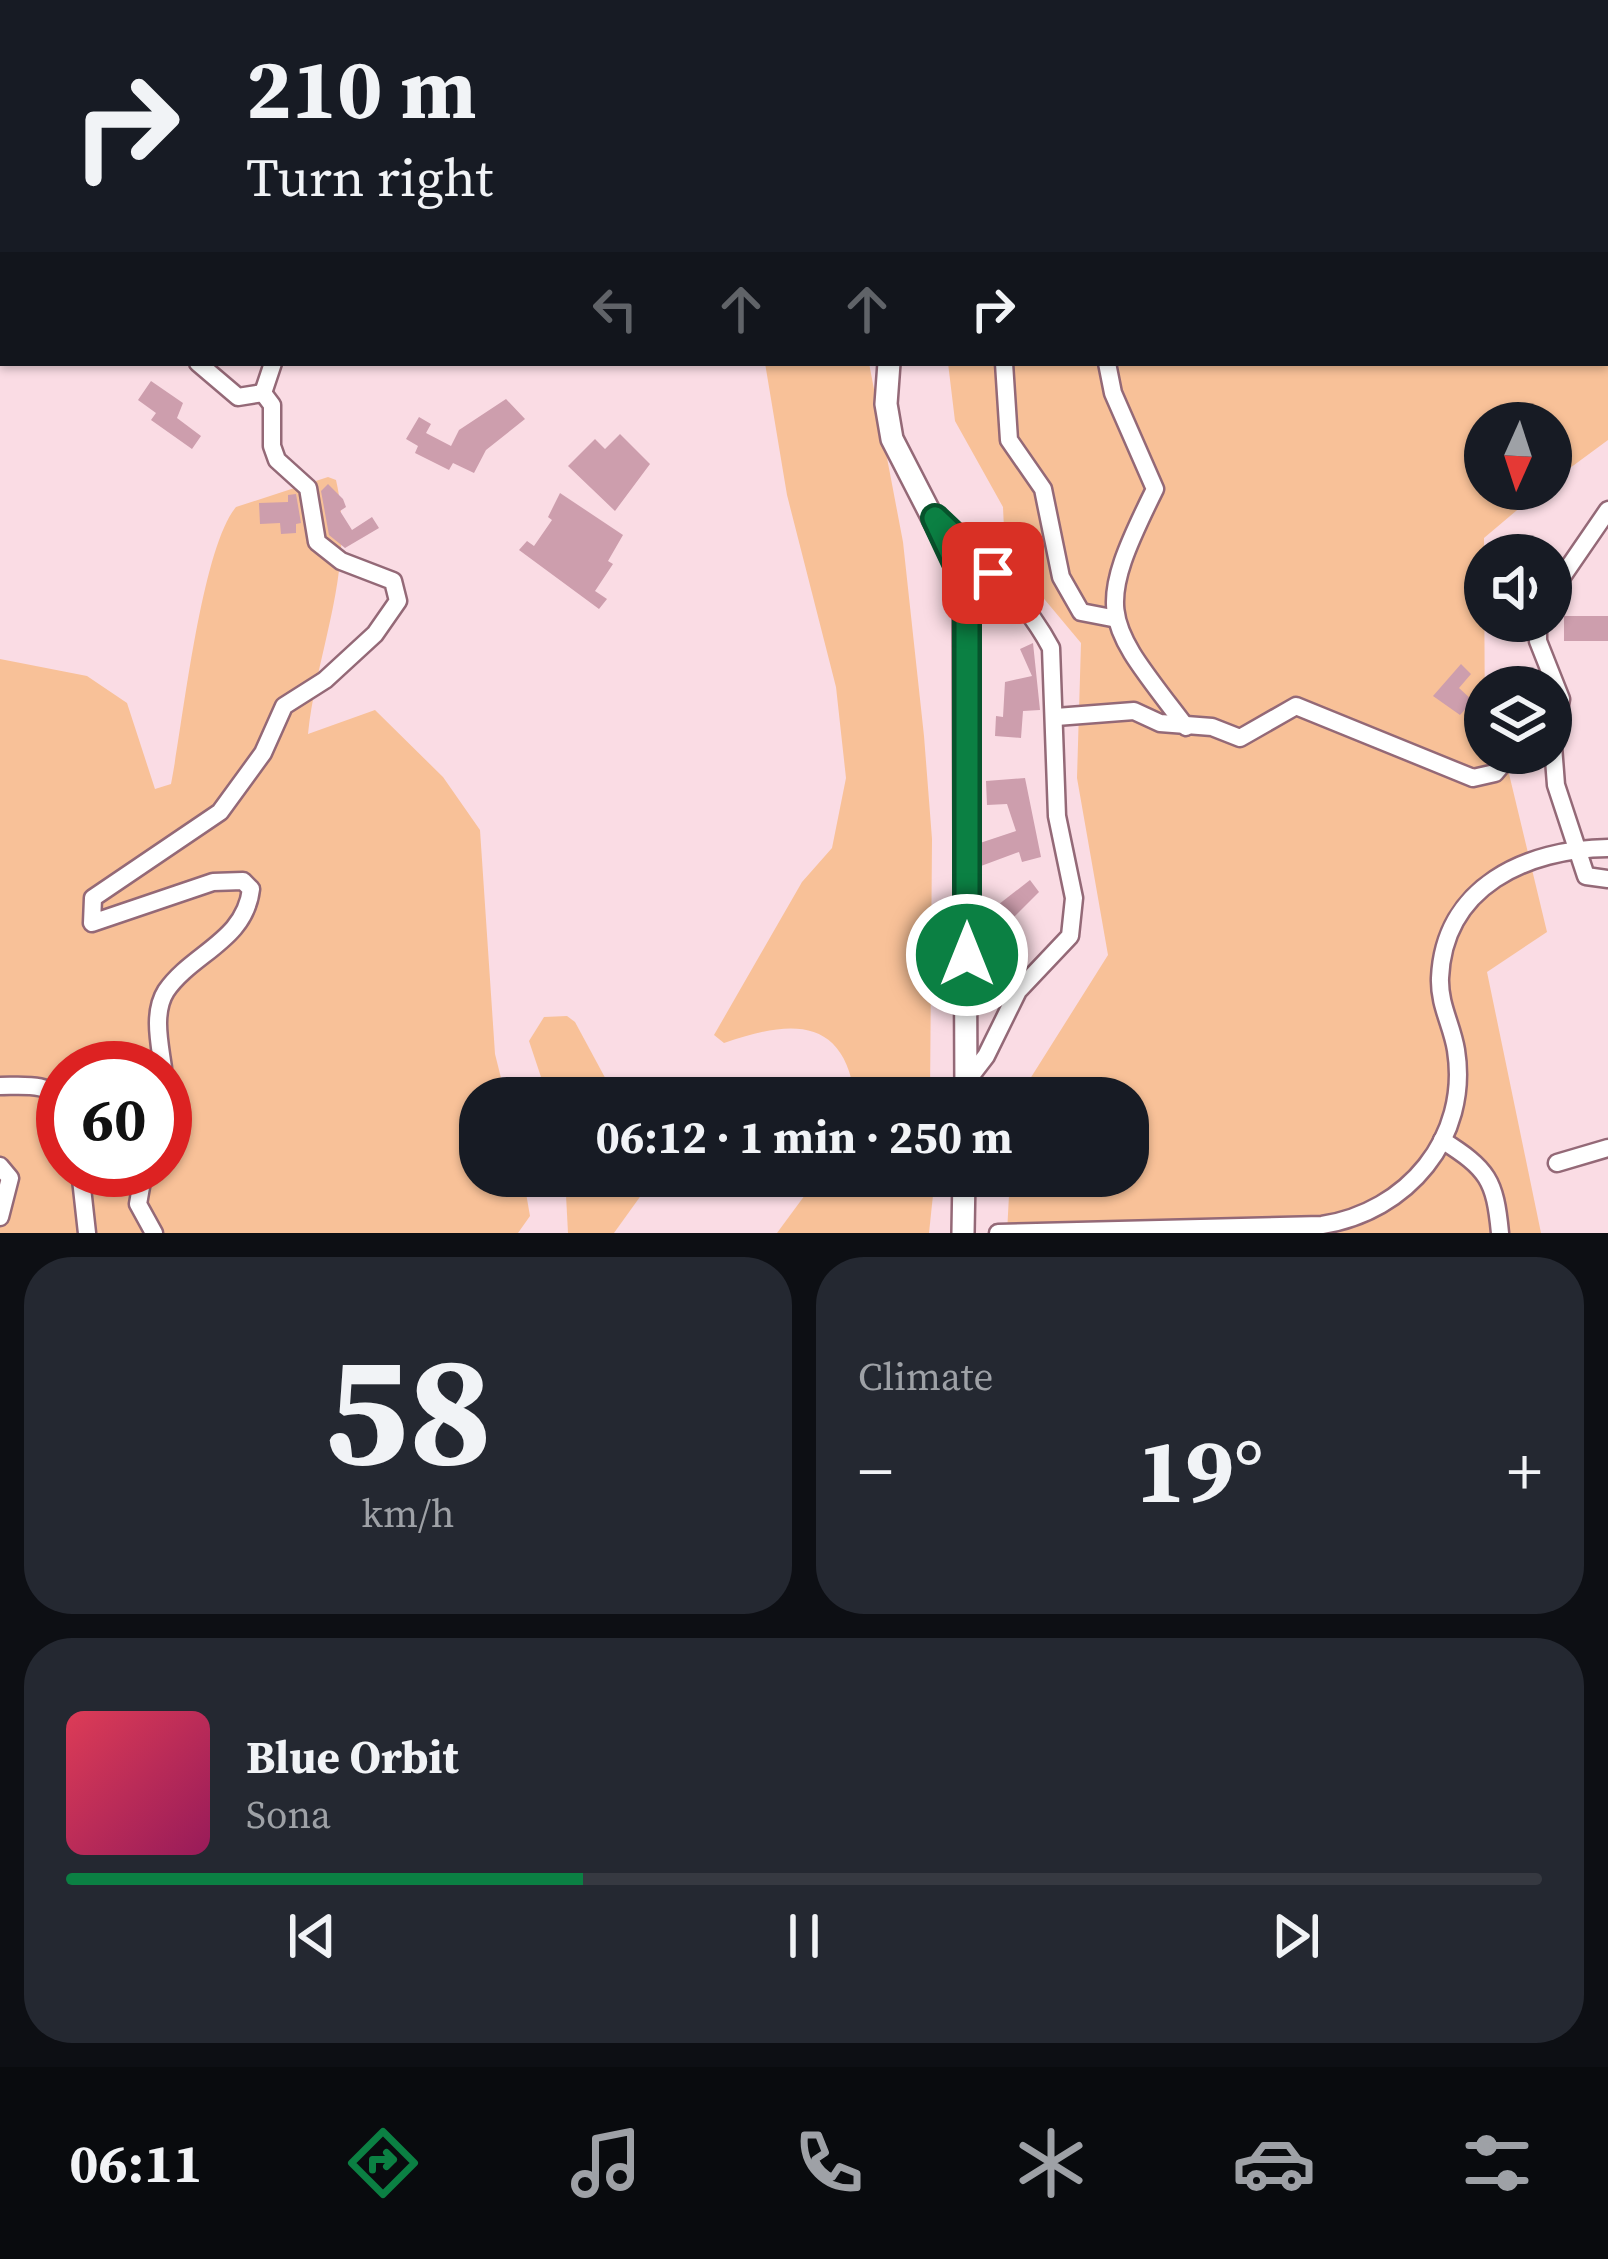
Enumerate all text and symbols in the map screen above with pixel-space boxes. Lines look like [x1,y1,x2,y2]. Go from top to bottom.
text: 210 m [246,31,477,146]
icon: right [48,48,204,204]
text: Turn right [246,140,493,214]
icon: left [582,276,648,342]
icon: ahead [708,276,774,342]
icon: ahead [834,276,900,342]
icon: right [960,276,1026,342]
north arrow [1464,402,1572,510]
map controls [1464,402,1572,774]
pin [942,522,1044,624]
button: sound [1464,534,1572,642]
icon: arrive [960,540,1026,606]
button: layers [1464,666,1572,774]
position arrow [904,892,1030,1018]
speed limit sign: 60 [36,1041,192,1197]
text: 06:12 · 1 min · 250 m [596,1106,1012,1168]
text: 58 [323,1302,493,1516]
text: Climate [858,1350,993,1403]
text: 19° [1136,1409,1264,1532]
text: − [858,1426,893,1516]
text: + [1507,1426,1542,1516]
text: km/h [362,1487,454,1540]
text: Blue Orbit [246,1726,459,1788]
text: Sona [246,1788,331,1841]
icon: previous [279,1903,345,1969]
icon: pause [771,1903,837,1969]
icon: next [1263,1903,1329,1969]
icon: directions [341,2121,425,2205]
icon: music [564,2121,648,2205]
icon: phone [787,2121,871,2205]
icon: climate [1009,2121,1093,2205]
icon: car [1232,2121,1316,2205]
icon: filters [1455,2121,1539,2205]
text: 06:11 [69,2126,203,2200]

